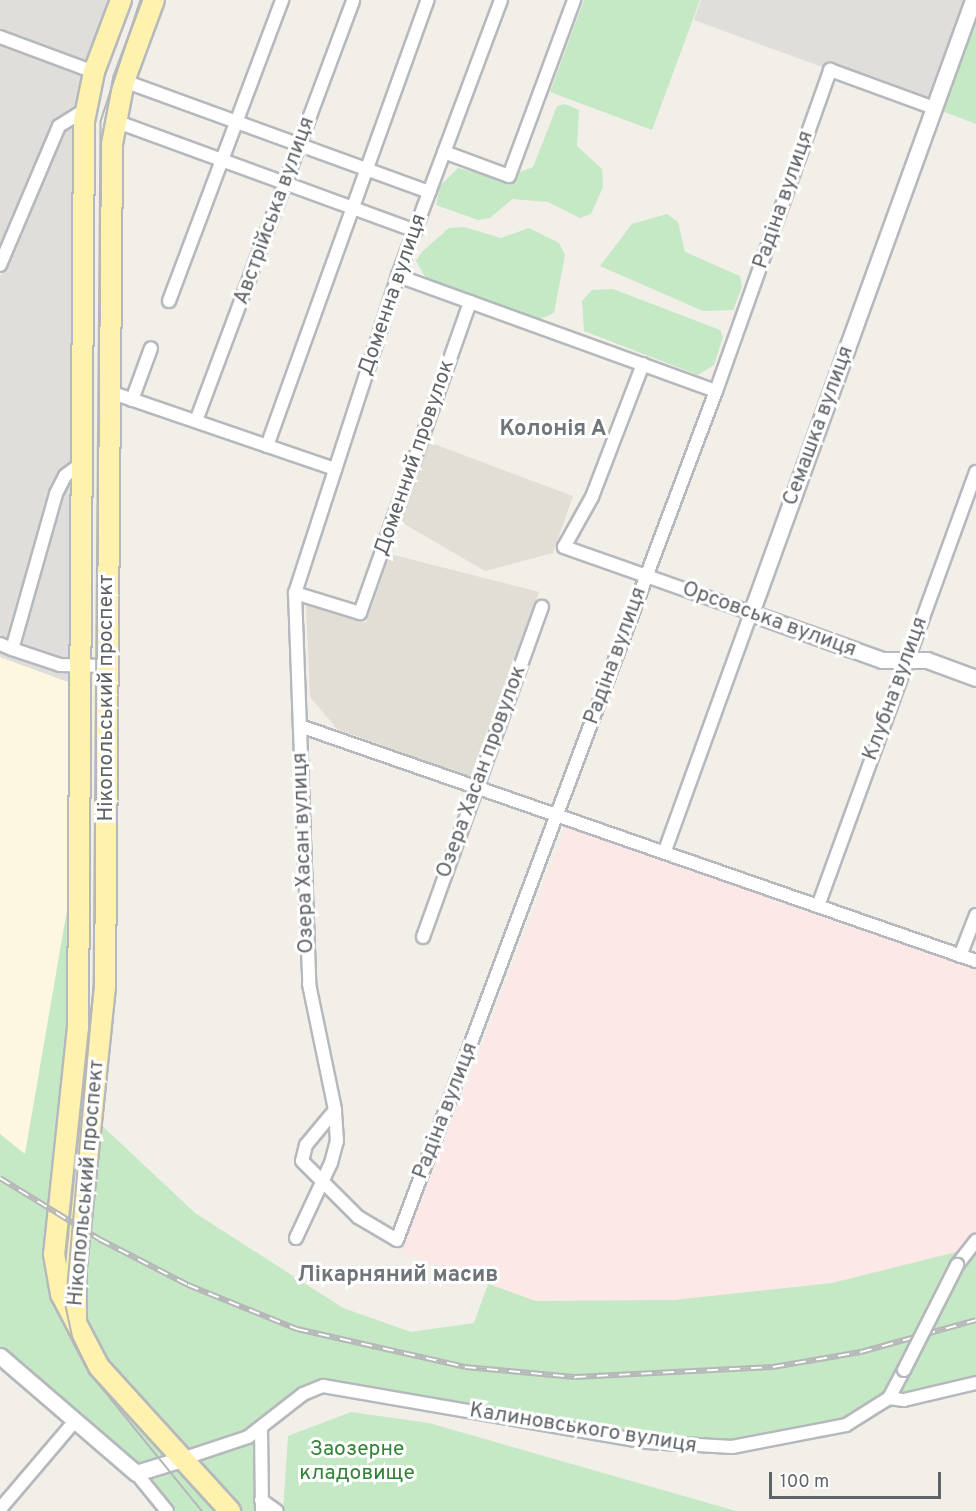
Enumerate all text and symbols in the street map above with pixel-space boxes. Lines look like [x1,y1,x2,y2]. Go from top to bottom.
street label: Австрійська вулиця [229,114,321,308]
street label: Радіна вулиця [749,128,819,272]
street label: Доменна вулиця [354,211,432,379]
street label: Семашка вулиця [778,343,860,509]
street label: Доменний провулок [370,357,460,559]
district label: Колонія А [499,417,607,443]
street label: Нікопольський проспект [94,574,120,822]
street label: Орсовська вулиця [679,577,859,663]
street label: Радіна вулиця [580,584,652,728]
street label: Клубна вулиця [858,614,934,764]
street label: Озера Хасан провулок [432,662,532,882]
street label: Озера Хасан вулиця [288,752,320,954]
street label: Радіна вулиця [408,1039,484,1183]
street label: Нікопольський проспект [64,1059,110,1307]
district label: Лікарняний масив [298,1263,498,1289]
street label: Калиновського вулиця [468,1399,698,1459]
park label: Заозерне кладовище [299,1437,415,1487]
scale bar [772,1460,944,1498]
text: 100 m [780,1471,829,1494]

